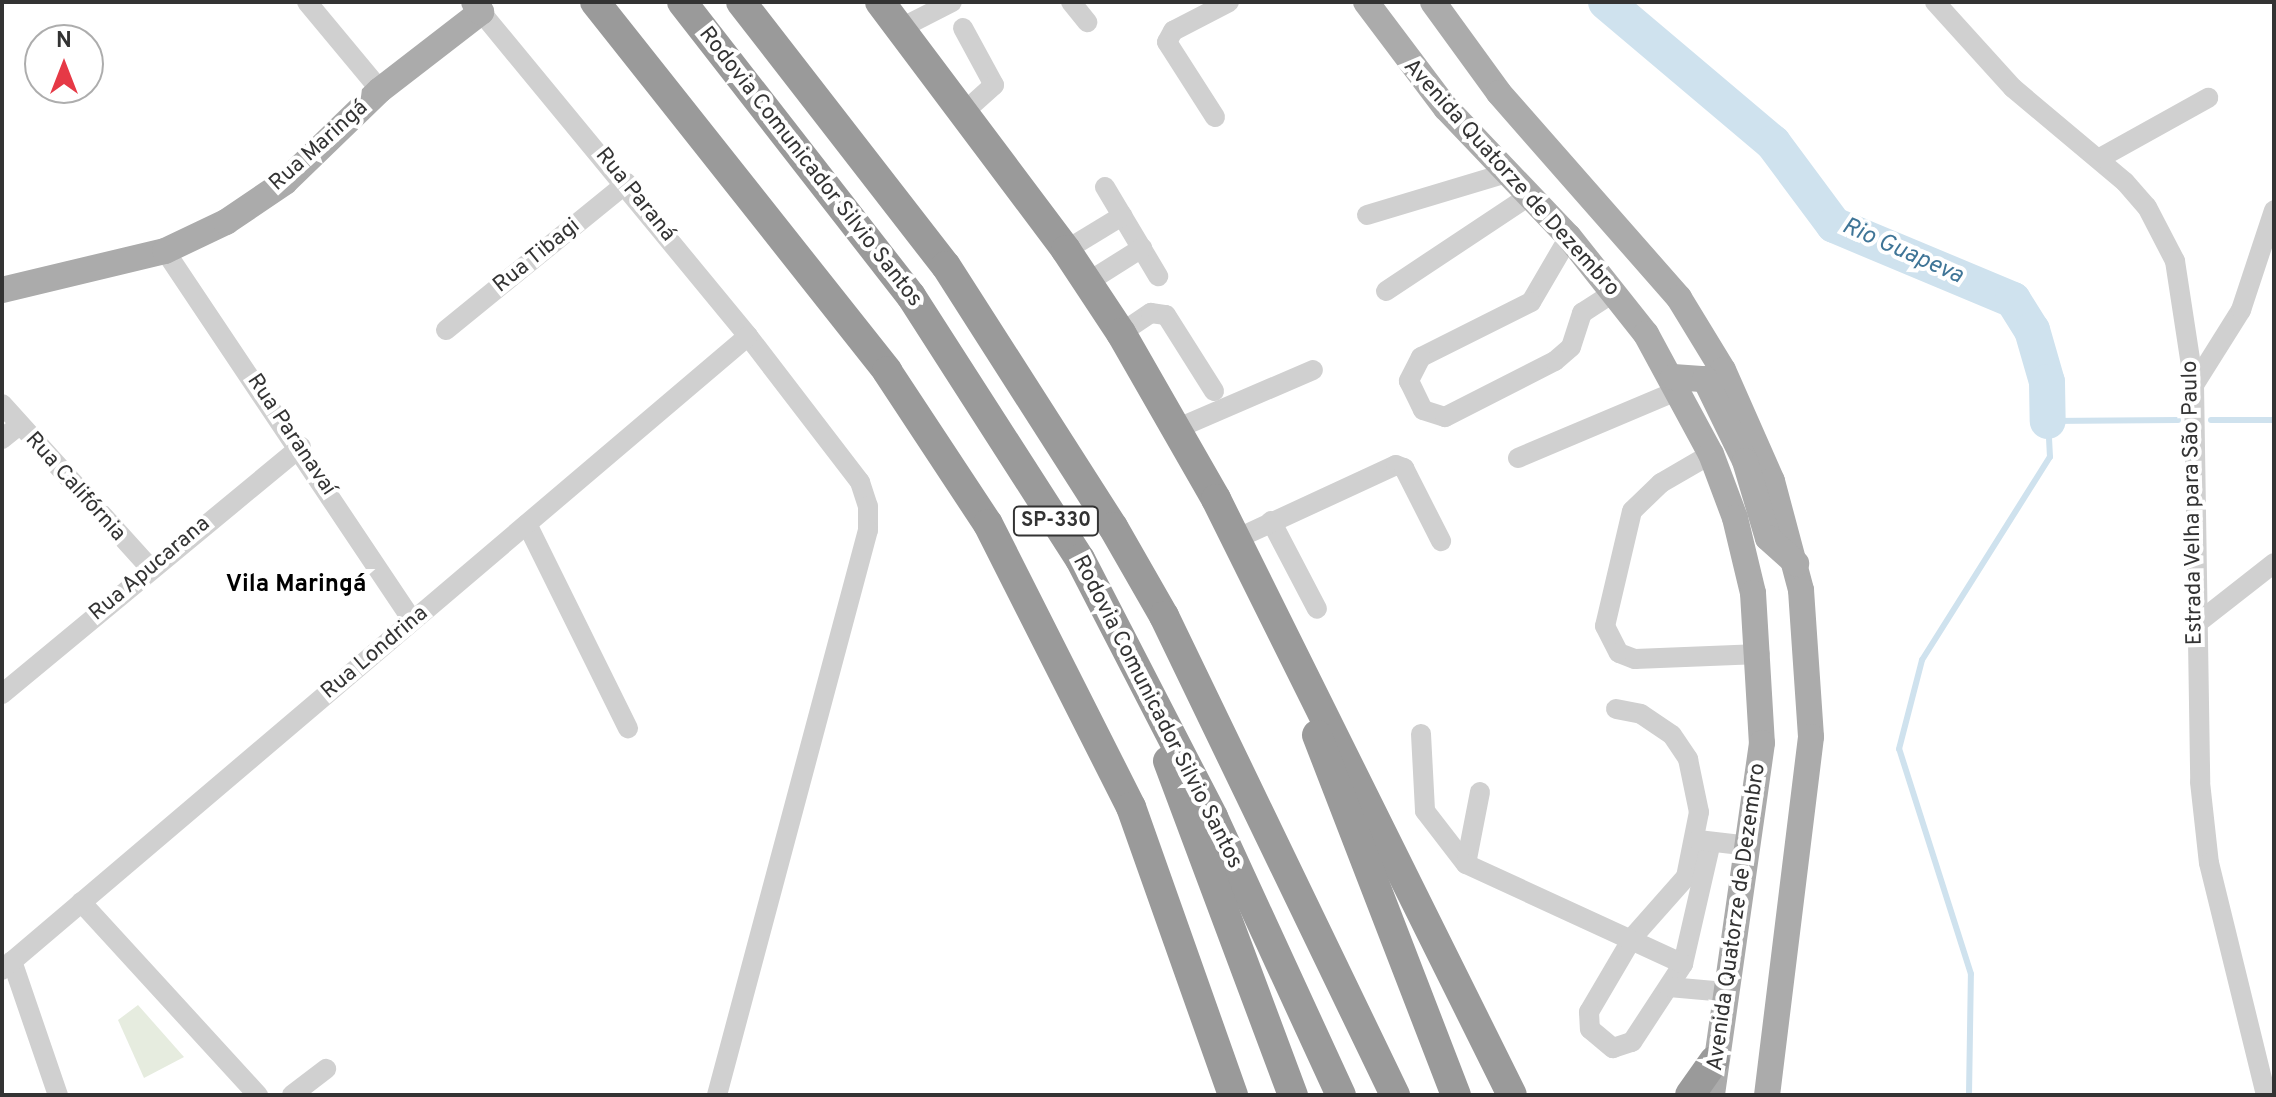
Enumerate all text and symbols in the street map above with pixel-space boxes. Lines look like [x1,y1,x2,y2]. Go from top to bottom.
street label: Rodovia Comunicador Silvio Santos [693,22,927,312]
north arrow [24,24,104,104]
text: N [56,28,72,55]
street label: Avenida Quatorze de Dezembro [1397,54,1625,302]
street label: Rua Maringá [264,95,374,197]
street label: Rua Paraná [589,143,681,247]
water label: Rio Guapeva [1837,212,1967,292]
street label: Rua Tibagi [488,213,586,299]
street label: Estrada Velha para São Paulo [2177,360,2209,646]
street label: Rua Paranavaí [241,369,341,501]
street label: Rua Califórnia [19,427,131,547]
road number: SP-330 [1012,505,1100,537]
street label: Rua Apucarana [84,511,216,627]
street label: Rodovia Comunicador Silvio Santos [1066,551,1248,873]
district label: Vila Maringá [226,572,366,600]
street label: Rua Londrina [316,601,434,705]
street label: Avenida Quatorze de Dezembro [1702,761,1772,1073]

